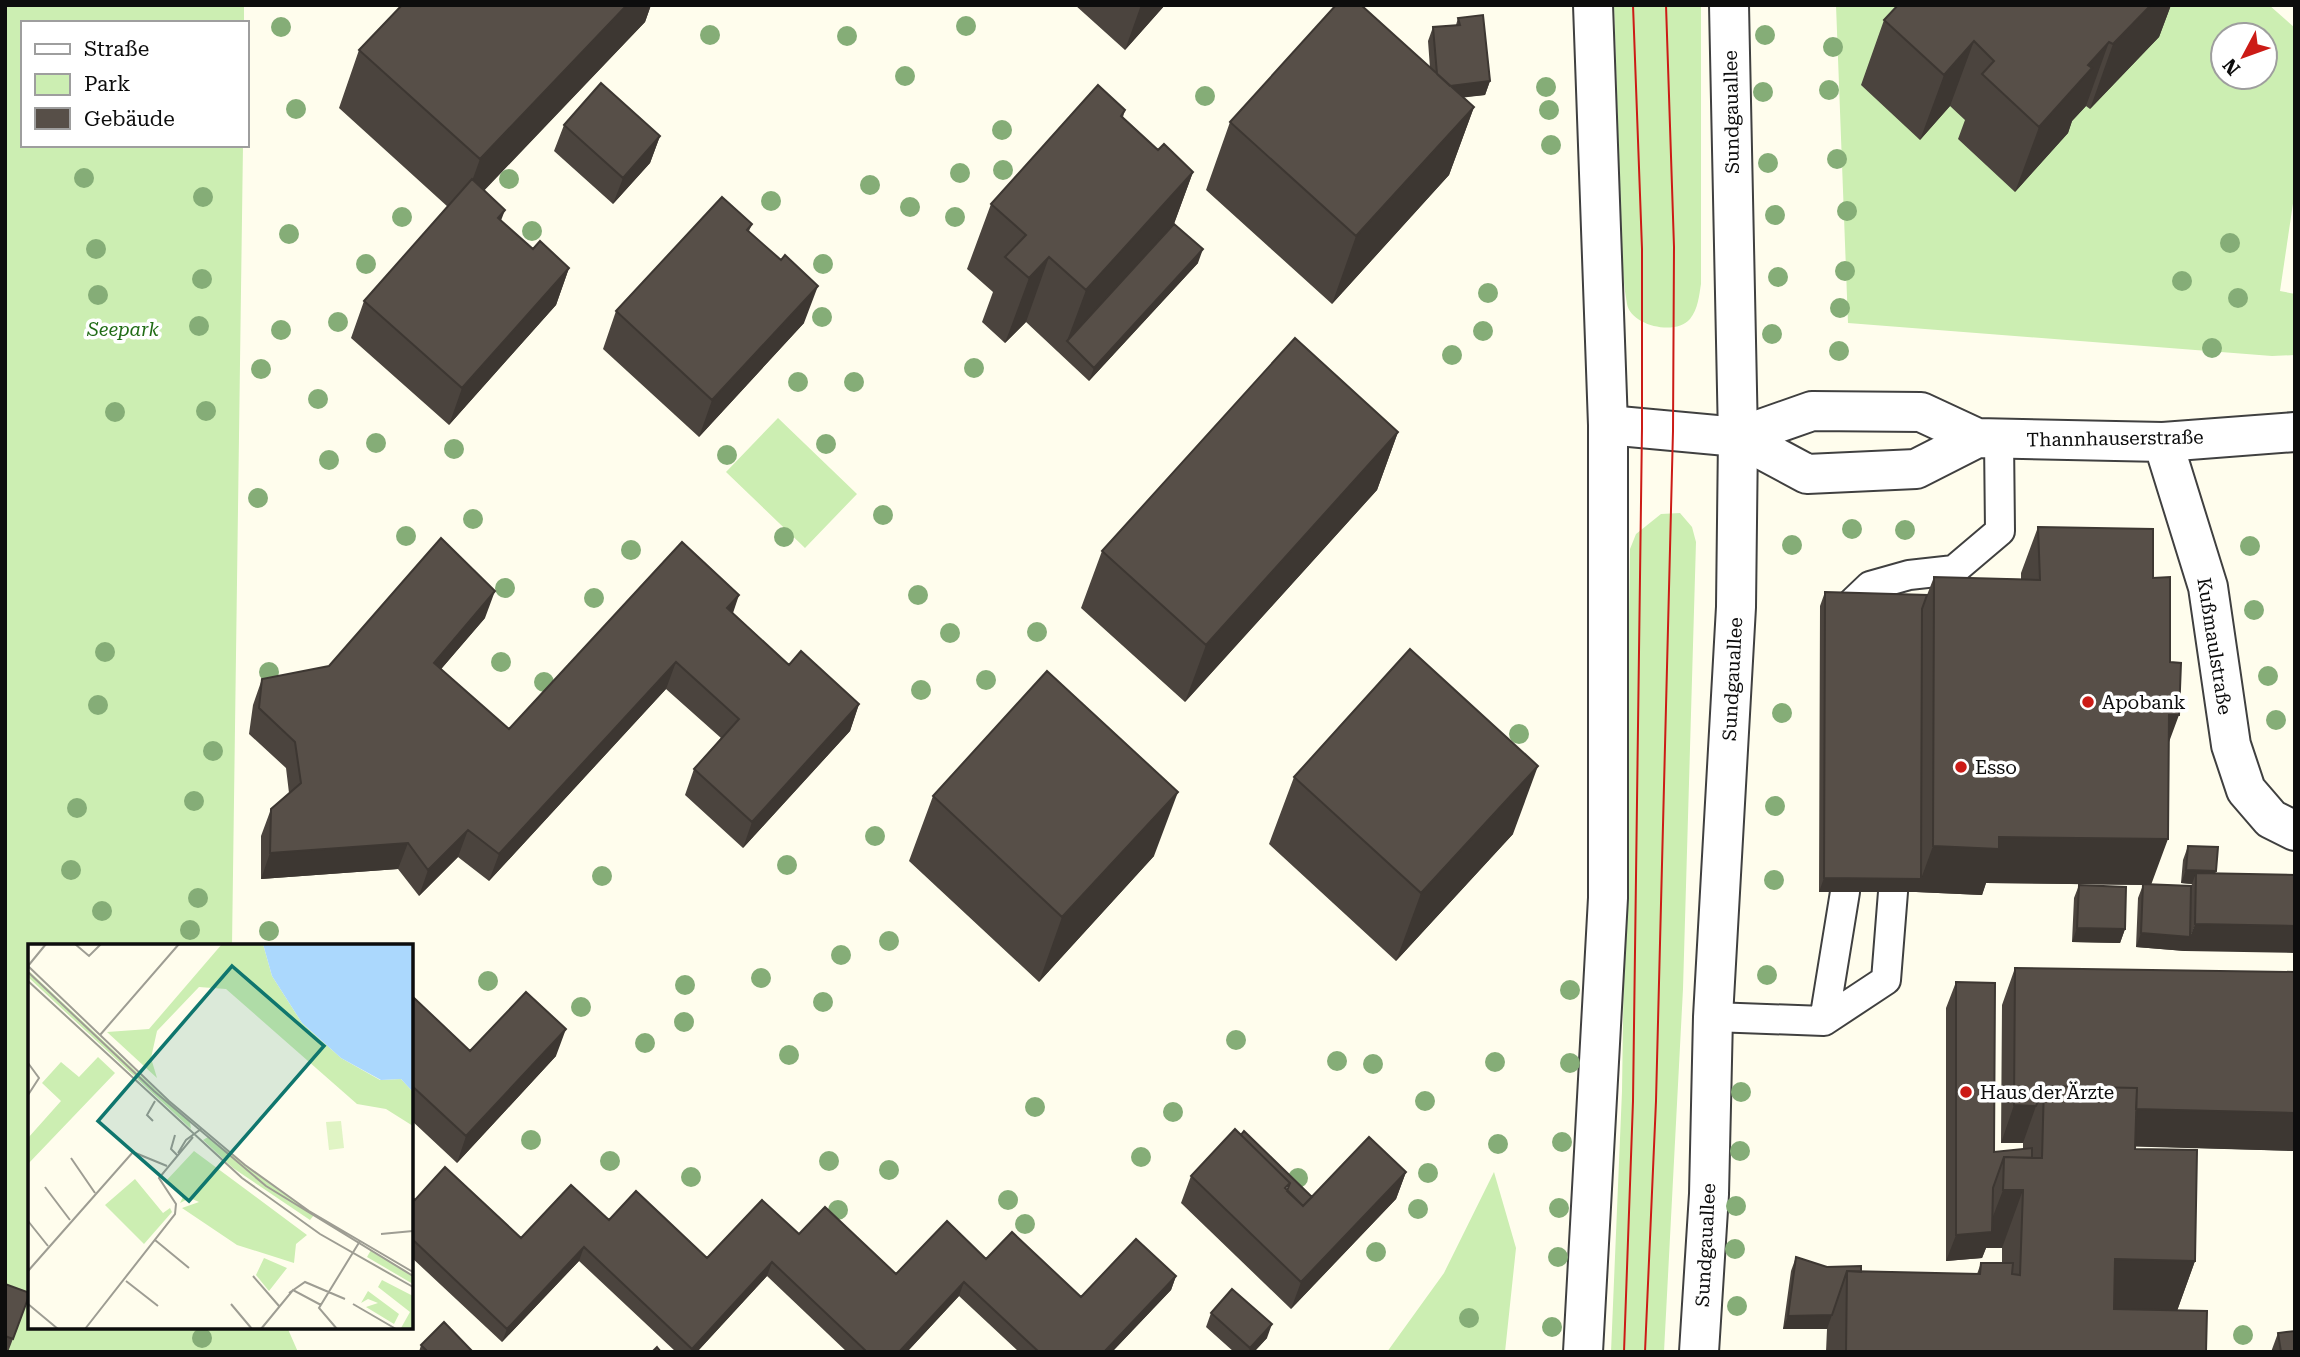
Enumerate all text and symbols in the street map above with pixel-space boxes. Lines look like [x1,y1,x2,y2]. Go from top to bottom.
legend [21,21,248,147]
north arrow [2209,21,2279,91]
text: Straße [84,37,149,61]
street label: Sundgauallee [1719,50,1744,174]
text: N [2218,53,2245,80]
text: Park [84,72,130,96]
text: Gebäude [84,107,175,131]
park label: Seepark [86,318,160,341]
street label: Thannhauserstraße [2026,425,2204,452]
street label: Kußmaulstraße [2192,576,2237,716]
street label: Sundgauallee [1718,617,1747,741]
place label: Apobank [2102,691,2186,714]
marker: Apobank [2080,694,2096,710]
place label: Esso [1975,756,2017,779]
marker: Esso [1953,759,1969,775]
inset map [28,944,413,1329]
place label: Haus der Ärzte [1980,1081,2114,1104]
marker: Haus der Ärzte [1958,1084,1974,1100]
street label: Sundgauallee [1691,1183,1720,1307]

